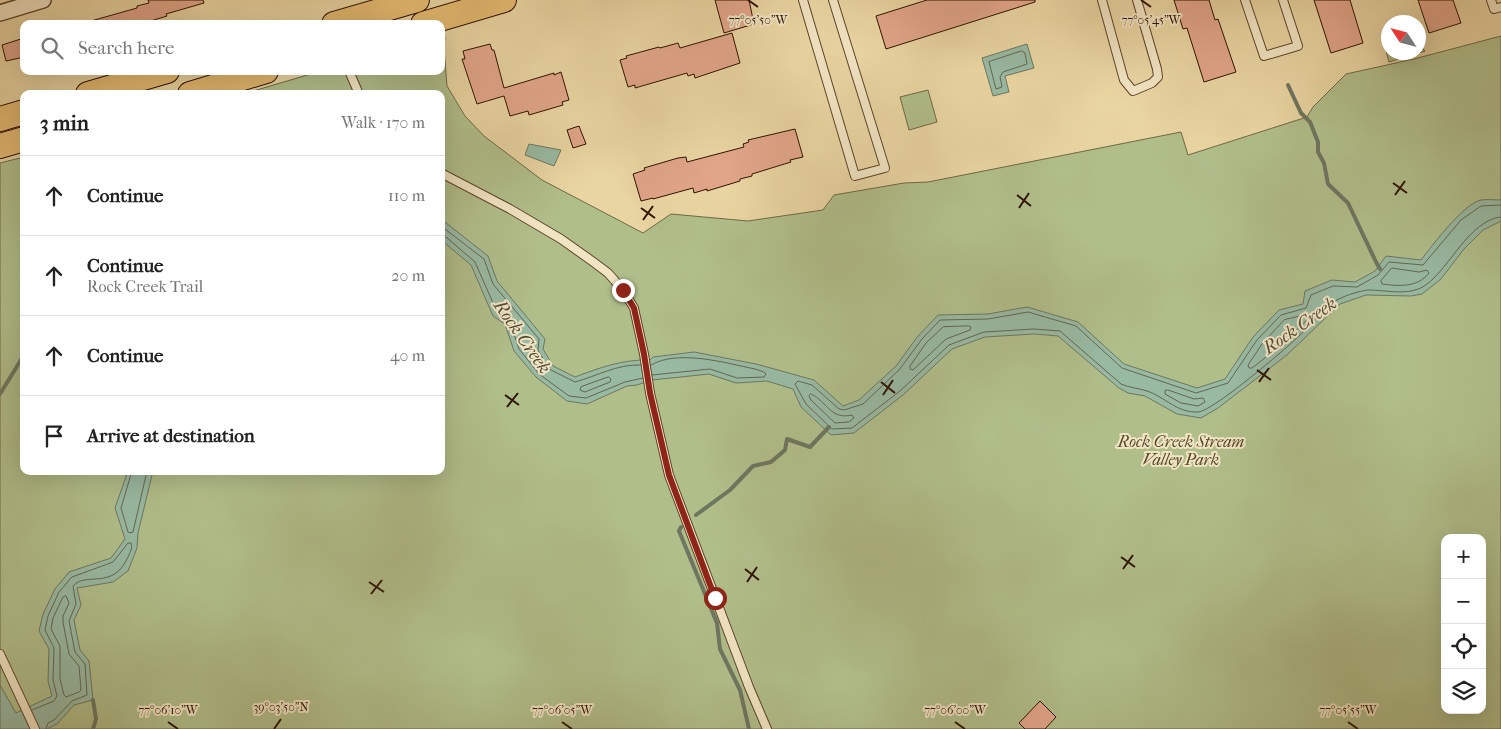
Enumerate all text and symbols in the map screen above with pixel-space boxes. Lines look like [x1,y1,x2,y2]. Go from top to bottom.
text: 77°05'50"W [729,13,788,27]
text: 77°05'45"W [1122,13,1182,27]
north arrow [1381,15,1426,60]
search box [20,20,445,75]
icon: search [38,34,66,62]
text: Search here [78,37,174,59]
text: 3 min [40,111,89,135]
text: Walk · 170 m [341,113,425,132]
icon: ahead [40,182,68,210]
text: Continue [87,185,163,207]
text: 110 m [388,186,425,205]
text: Continue [87,255,163,277]
icon: ahead [40,262,68,290]
text: 20 m [391,266,425,285]
text: Rock Creek Trail [87,277,203,296]
route end [612,279,635,302]
water label: Rock Creek [1258,293,1341,360]
water label: Rock Creek [488,295,555,378]
icon: ahead [40,342,68,370]
text: Continue [87,345,163,367]
text: 40 m [390,346,425,365]
icon: arrive [40,422,68,450]
text: Arrive at destination [87,425,255,447]
park label: Rock Creek Stream Valley Park [1117,432,1245,469]
map controls [1441,534,1486,714]
button: + [1441,534,1486,579]
button: − [1441,579,1486,624]
route start [704,587,727,610]
button: locate [1441,624,1486,669]
button: layers [1441,669,1486,714]
text: 39°03'50"N [253,700,309,714]
text: 77°06'10"W [139,703,199,717]
text: 77°06'05"W [532,703,593,717]
text: 77°06'00"W [924,703,987,717]
text: 77°05'55"W [1319,703,1378,717]

